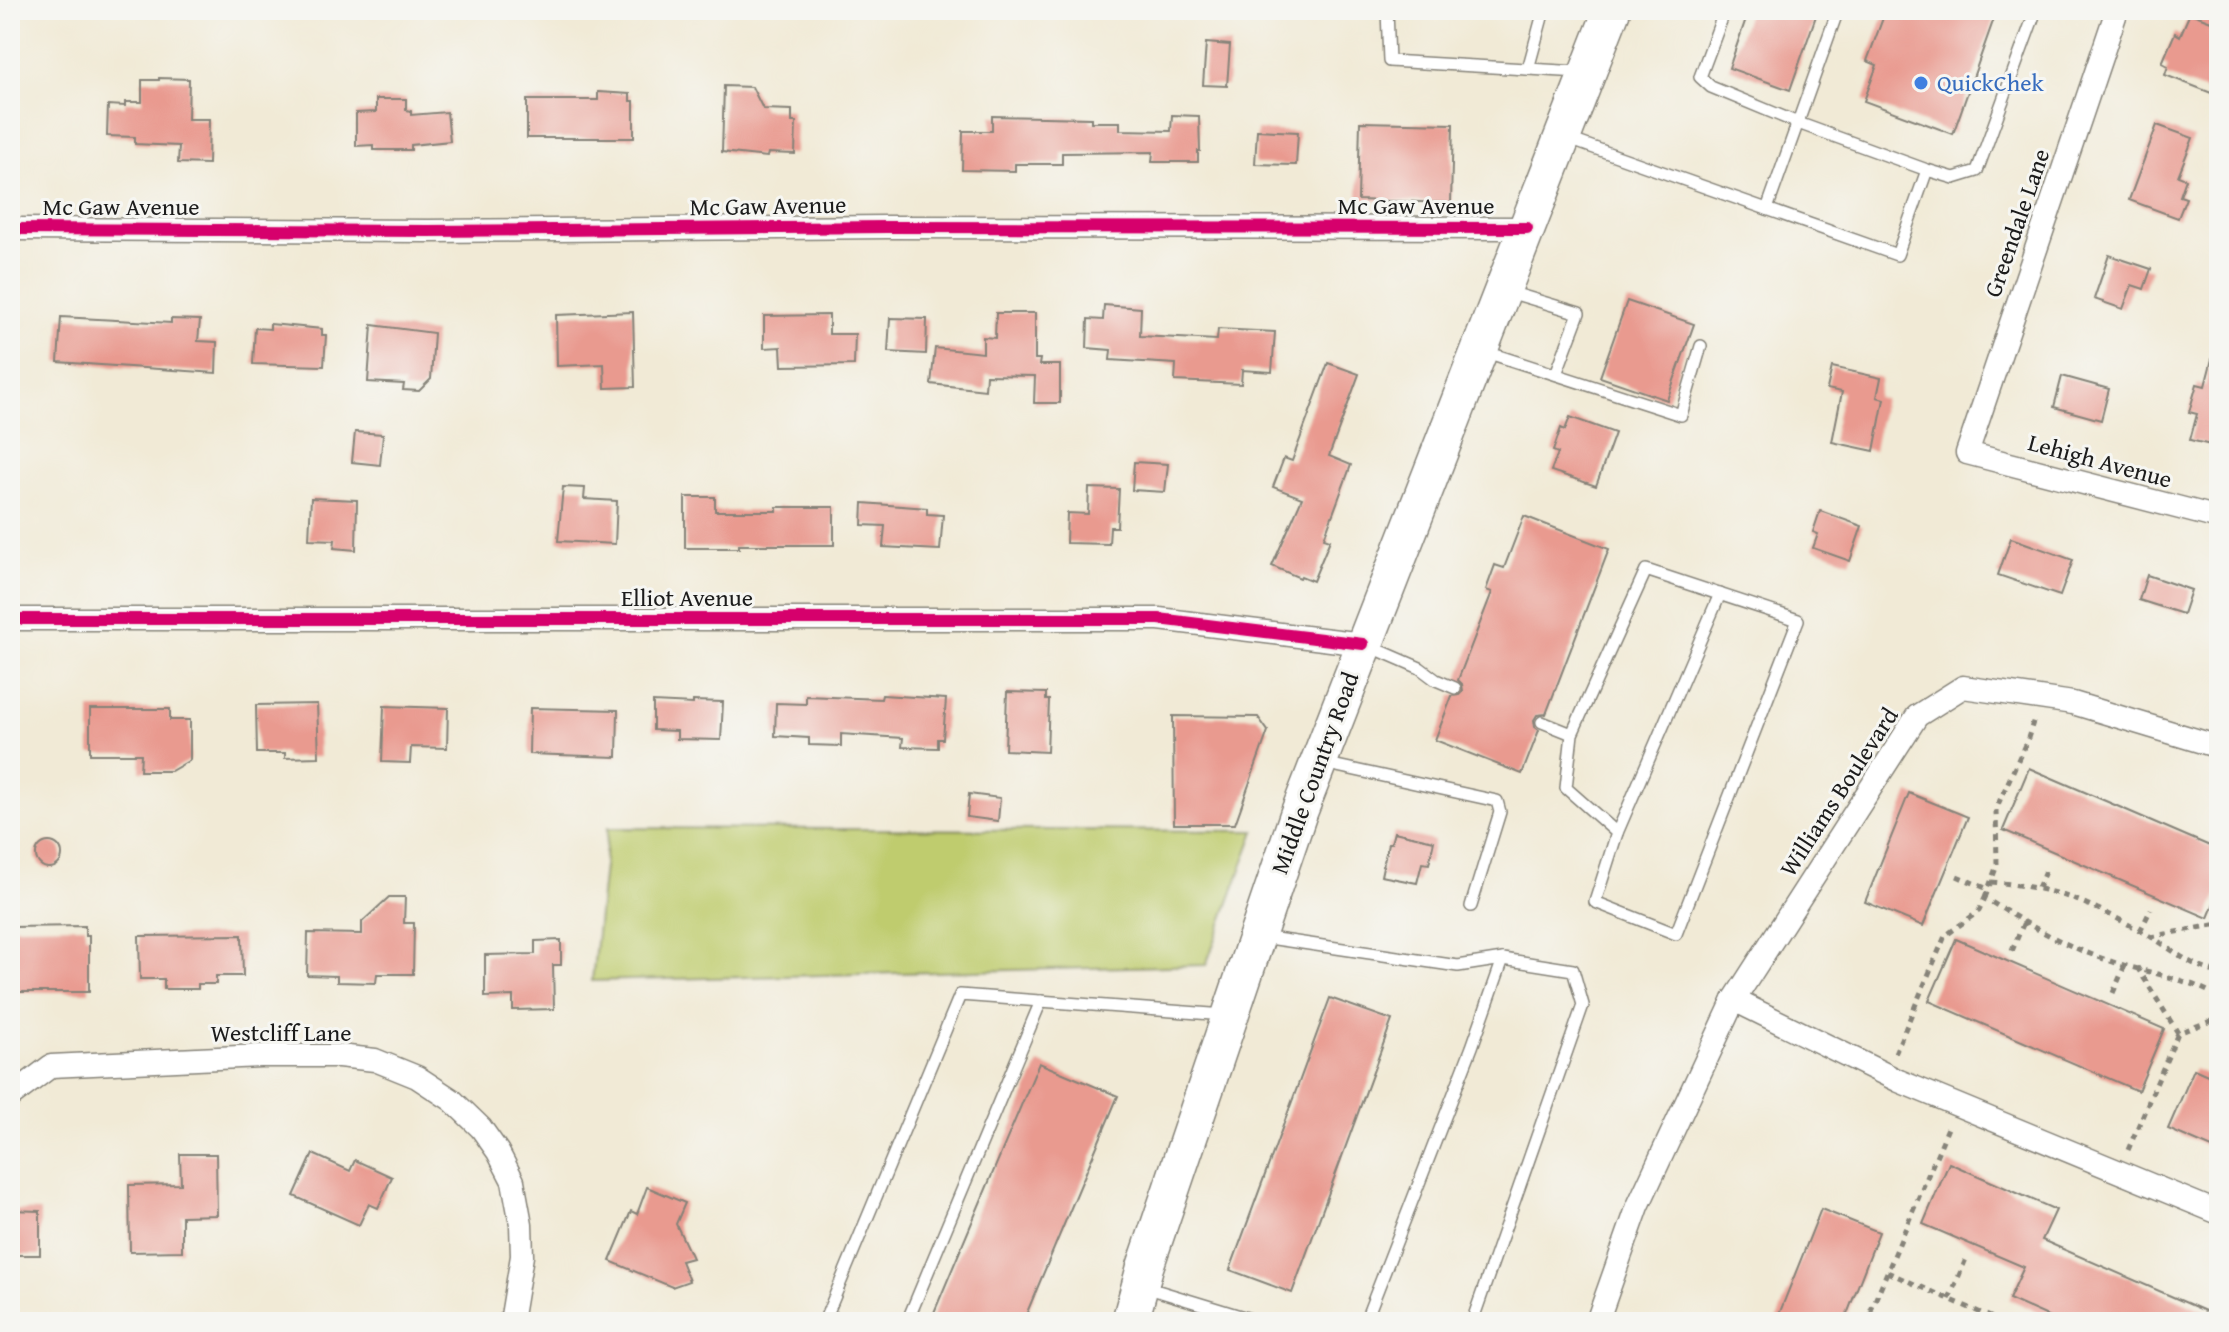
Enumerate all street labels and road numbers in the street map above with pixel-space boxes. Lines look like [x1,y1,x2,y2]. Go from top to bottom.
street label: Greendale Lane [1975,144,2058,302]
street label: Mc Gaw Avenue [689,187,847,224]
street label: Mc Gaw Avenue [1338,188,1494,223]
street label: Mc Gaw Avenue [43,189,199,224]
street label: Lehigh Avenue [2024,425,2176,497]
street label: Elliot Avenue [621,580,753,615]
street label: Middle Country Road [1262,667,1367,879]
street label: Williams Boulevard [1771,700,1907,883]
street label: Westcliff Lane [211,1015,351,1050]

